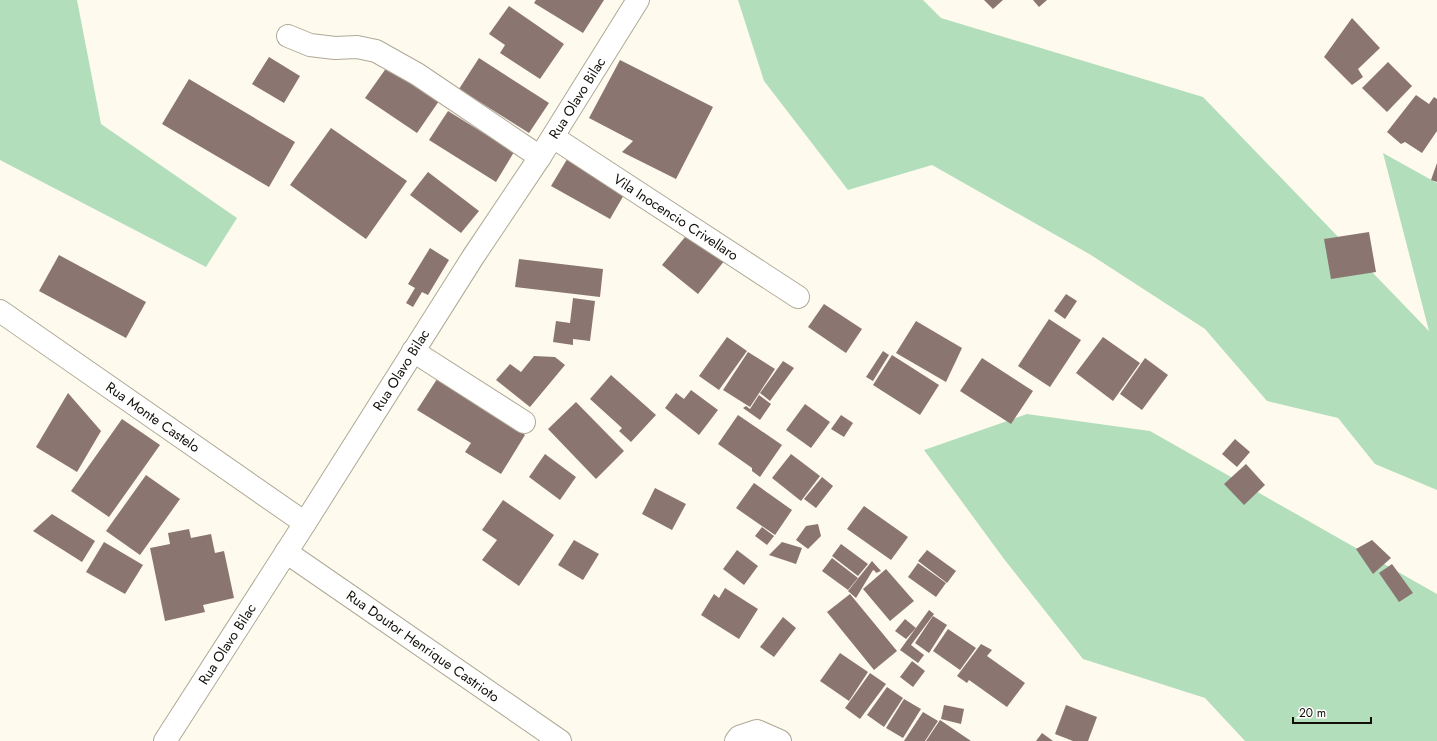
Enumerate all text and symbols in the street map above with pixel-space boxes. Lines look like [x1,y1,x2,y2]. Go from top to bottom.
street label: Rua Olavo Bilac [544,53,610,143]
street label: Vila Inocencio Crivellaro [610,169,743,265]
street label: Rua Olavo Bilac [368,325,434,415]
street label: Rua Monte Castelo [102,377,204,457]
street label: Rua Doutor Henrique Castrioto [342,585,504,707]
street label: Rua Olavo Bilac [193,600,261,688]
scale bar [1293,699,1371,725]
text: 20 m [1299,704,1326,722]

